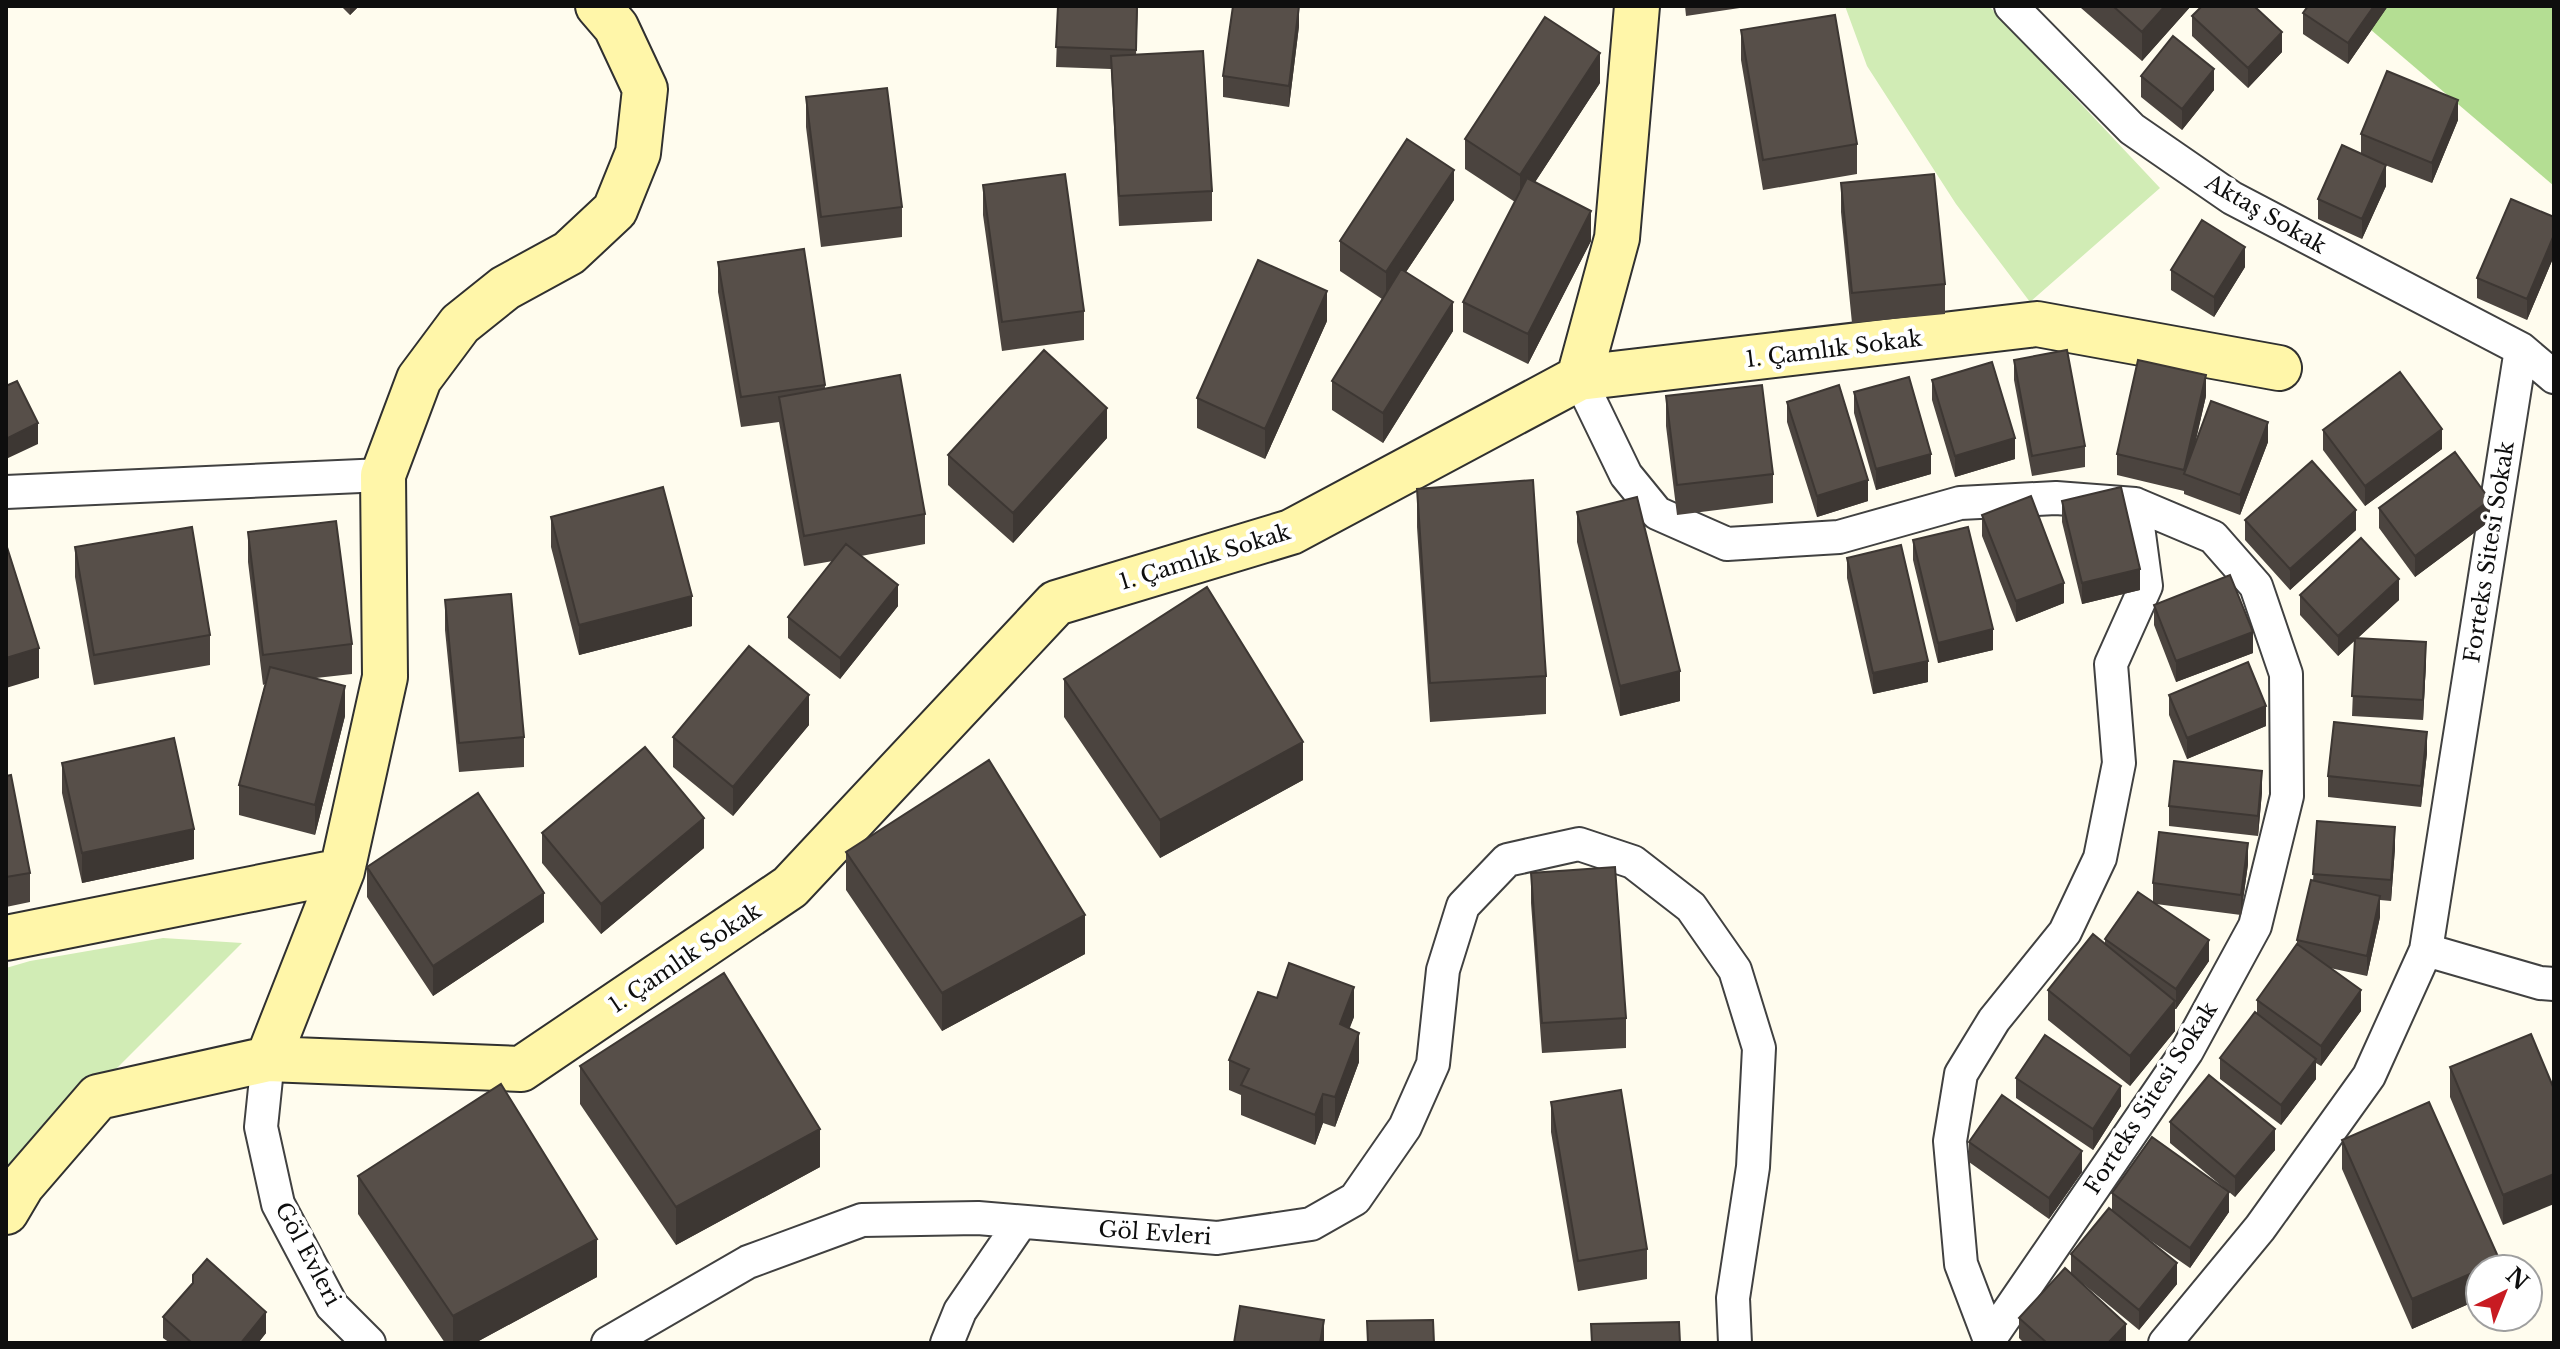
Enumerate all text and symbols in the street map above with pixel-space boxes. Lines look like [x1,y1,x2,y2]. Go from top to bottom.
street label: Aktaş Sokak [2200,168,2332,260]
street label: 1. Çamlık Sokak [1744,325,1924,373]
street label: Forteks Sitesi Sokak [2458,439,2520,665]
street label: 1. Çamlık Sokak [1116,518,1294,596]
street label: 1. Çamlık Sokak [604,897,766,1019]
street label: Forteks Sitesi Sokak [2079,996,2224,1199]
street label: Göl Evleri [269,1198,347,1311]
street label: Göl Evleri [1097,1216,1213,1250]
north arrow [2464,1253,2544,1333]
text: N [2501,1262,2534,1296]

